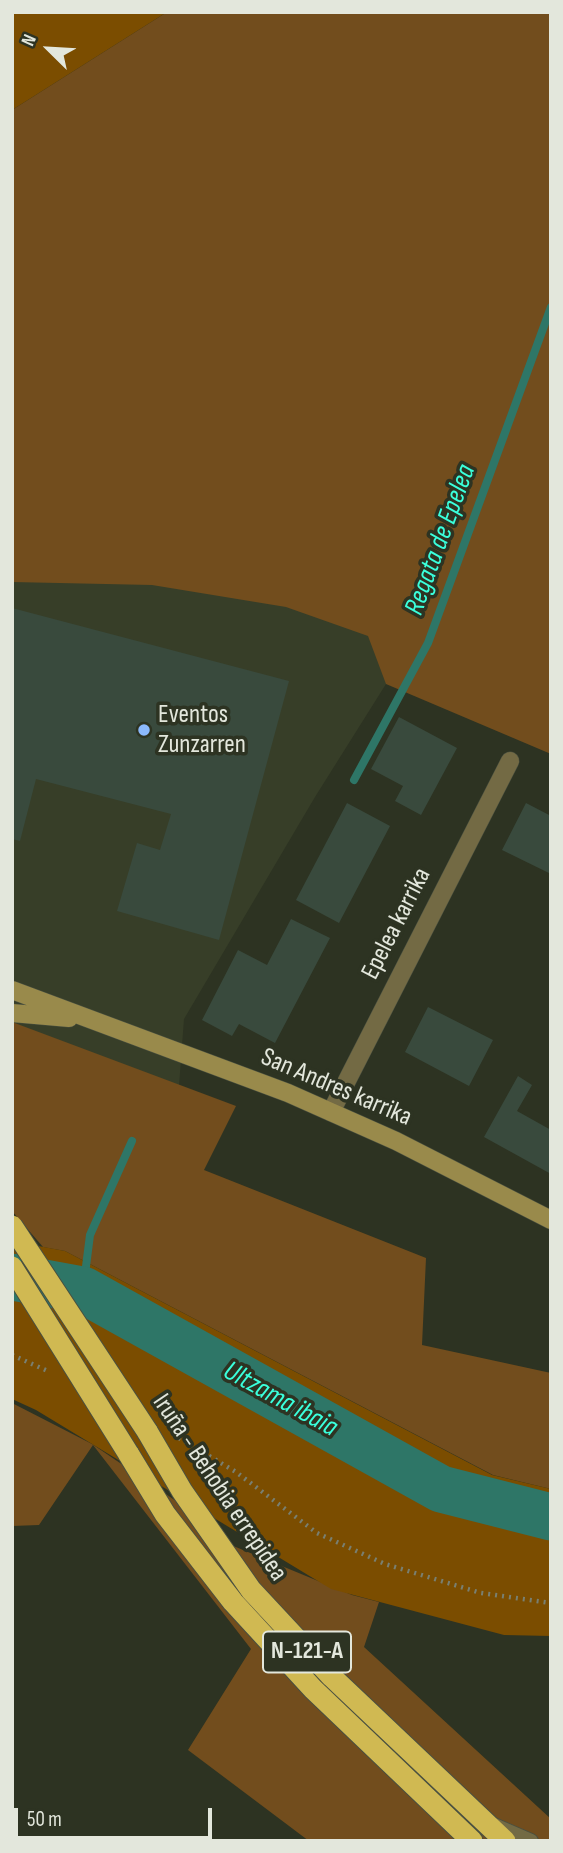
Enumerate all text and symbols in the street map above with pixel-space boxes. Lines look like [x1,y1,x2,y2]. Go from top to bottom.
north arrow [14,14,84,84]
text: N [17,31,42,50]
water label: Regata de Epelea [398,460,484,620]
place label: Eventos Zunzarren [158,699,246,760]
marker: Eventos Zunzarren [136,722,152,738]
street label: Epelea karrika [356,863,438,985]
street label: San Andres karrika [256,1042,416,1134]
water label: Ultzama ibaia [217,1355,343,1445]
street label: Iruña - Behobia errepidea [145,1389,293,1587]
road number: N-121-A [263,1632,351,1672]
scale bar [18,1794,215,1838]
text: 50 m [27,1807,62,1832]

